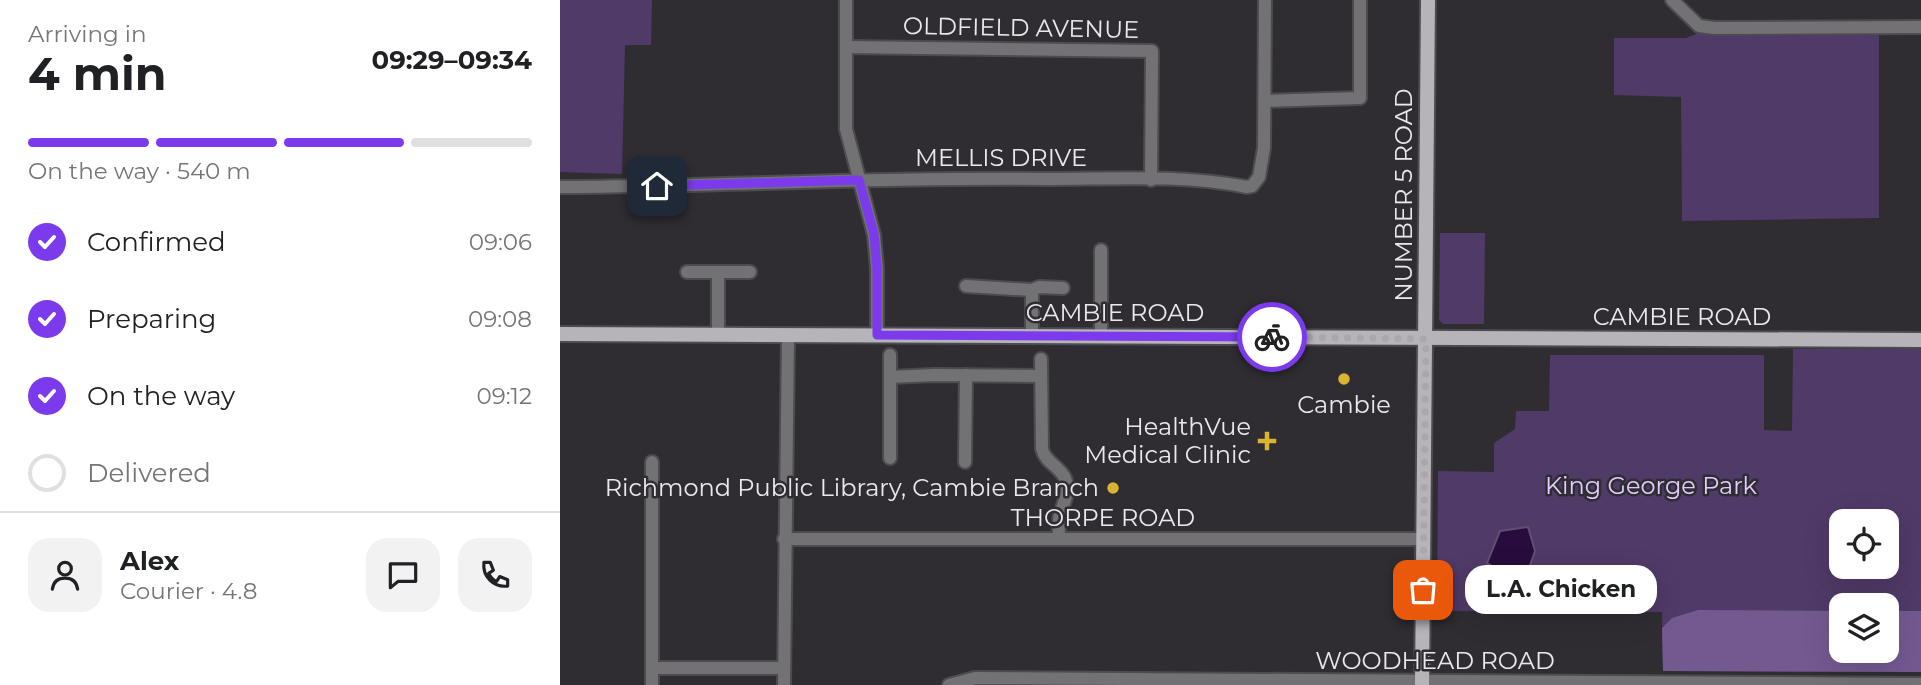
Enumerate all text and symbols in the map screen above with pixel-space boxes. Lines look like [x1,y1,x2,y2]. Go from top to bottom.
street label: OLDFIELD AVENUE [903,11,1139,44]
text: Arriving in [28,20,147,48]
text: 09:29–09:34 [372,44,532,76]
text: 4 min [28,45,167,102]
street label: NUMBER 5 ROAD [1389,88,1418,302]
street label: MELLIS DRIVE [915,143,1087,172]
pin [627,156,687,216]
text: On the way · 540 m [28,157,251,185]
icon: home [638,167,676,205]
icon: check [28,223,66,261]
text: Confirmed [87,226,226,258]
text: 09:06 [469,228,532,256]
street label: CAMBIE ROAD [1026,298,1204,327]
icon: check [28,300,66,338]
courier [1237,302,1307,372]
street label: CAMBIE ROAD [1593,302,1771,331]
text: Preparing [87,303,216,335]
text: 09:08 [468,305,532,333]
icon: bike [1253,318,1291,356]
marker: Cambie [1336,371,1352,387]
icon: check [28,377,66,415]
text: On the way [87,380,235,412]
text: 09:12 [477,382,532,410]
place label: Cambie [1297,390,1391,419]
place label: HealthVue Medical Clinic [1084,412,1251,469]
marker: HealthVue Medical Clinic [1257,431,1277,451]
text: Delivered [87,457,211,489]
park label: King George Park [1545,471,1758,500]
place label: Richmond Public Library, Cambie Branch [605,473,1099,502]
marker: Richmond Public Library, Cambie Branch [1105,480,1121,496]
street label: THORPE ROAD [1011,503,1195,532]
map controls [1829,509,1899,663]
button: locate [1829,509,1899,579]
button: person [28,538,102,612]
button: chat [366,538,440,612]
button: phone [458,538,532,612]
text: Alex [120,545,179,577]
pin [1393,560,1453,620]
callout: L.A. Chicken [1465,566,1658,614]
icon: bag [1404,571,1442,609]
text: L.A. Chicken [1486,575,1636,603]
text: Courier · 4.8 [120,577,257,605]
button: layers [1829,593,1899,663]
street label: WOODHEAD ROAD [1315,646,1555,675]

